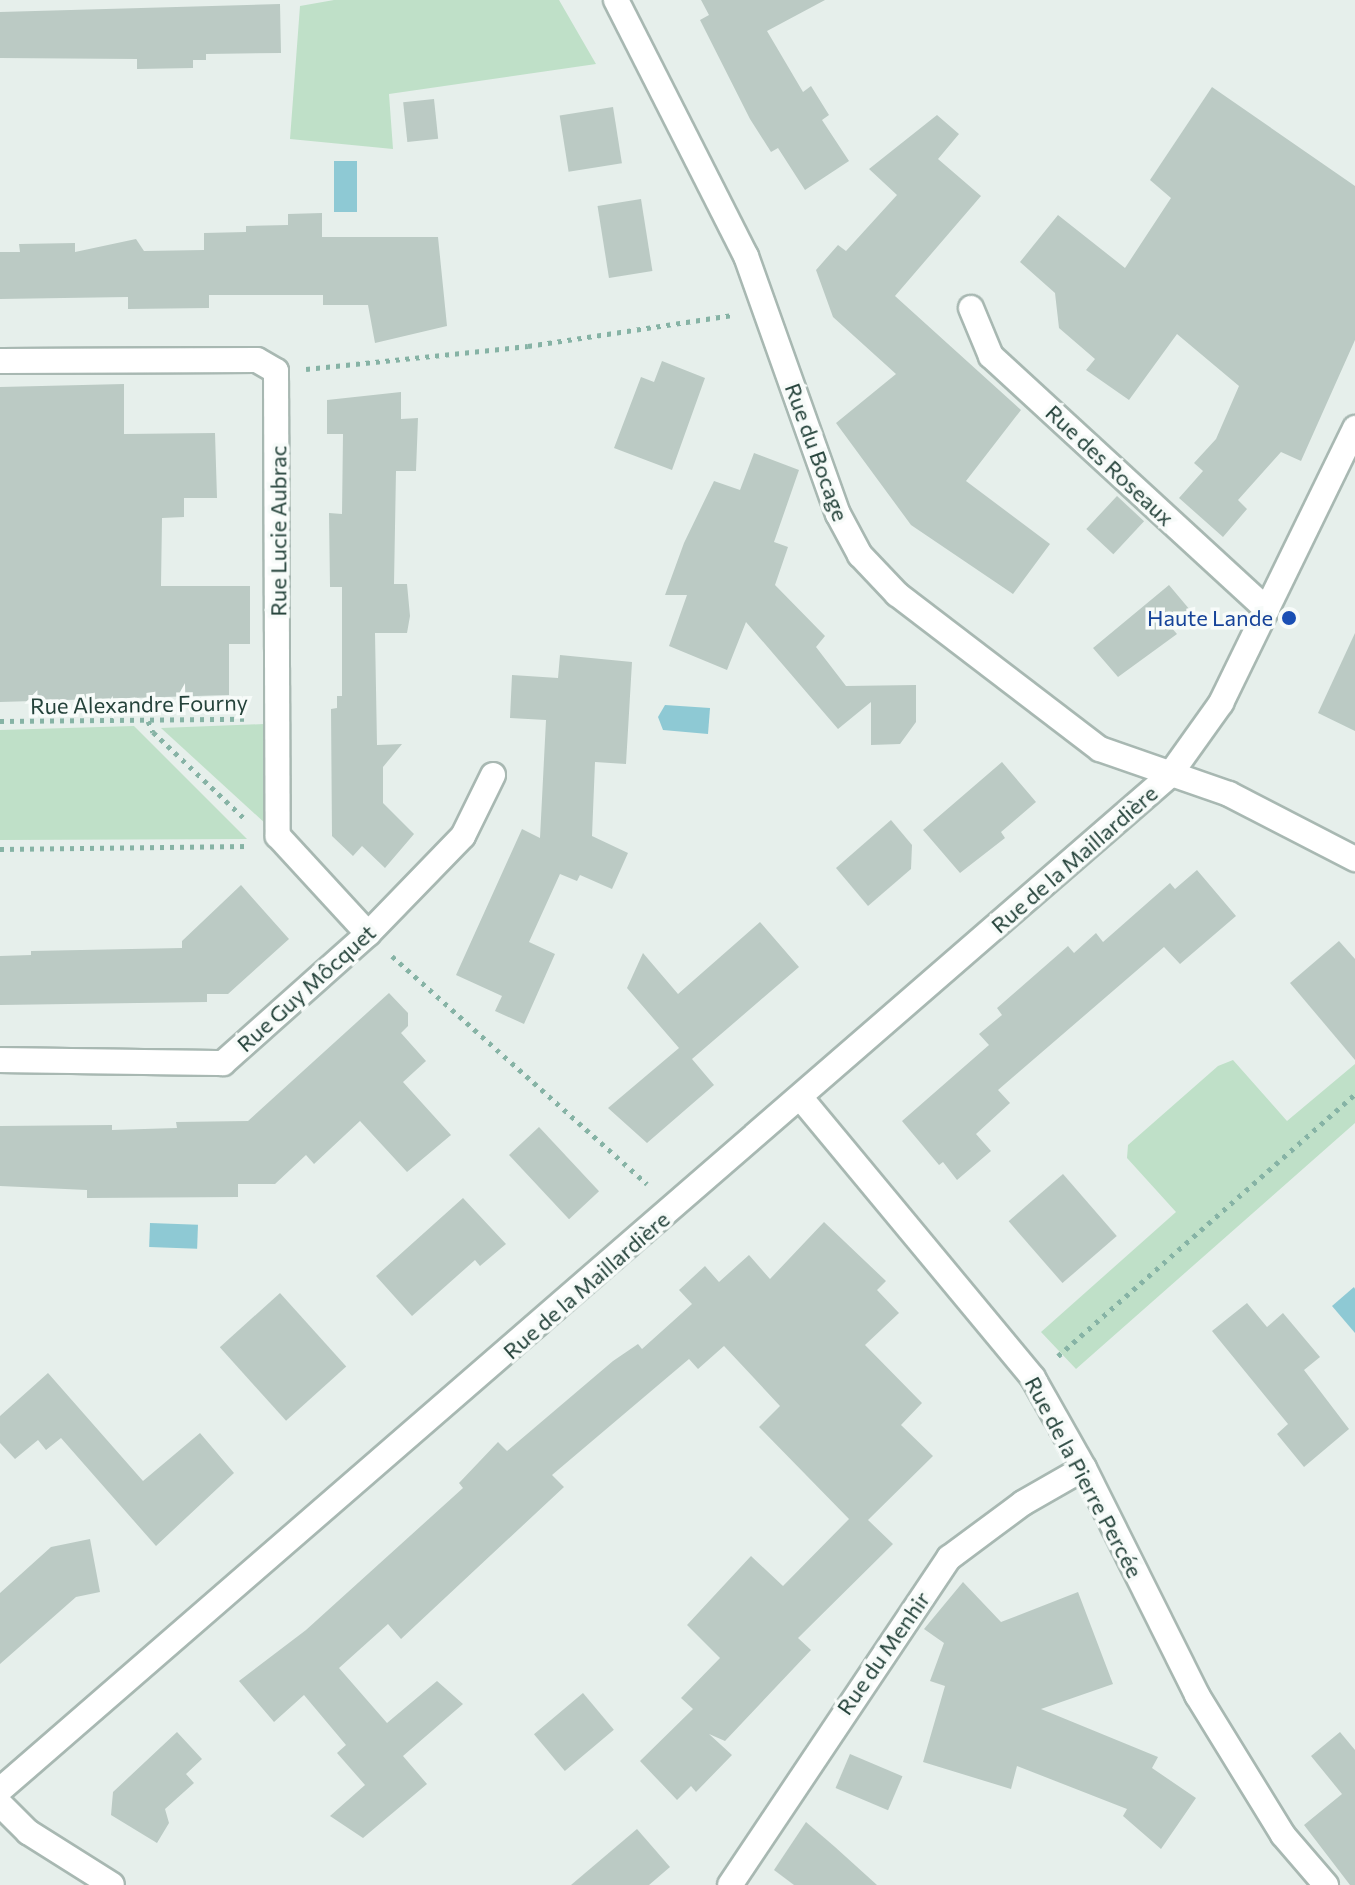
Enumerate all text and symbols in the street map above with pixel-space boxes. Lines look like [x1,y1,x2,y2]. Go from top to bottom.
street label: Rue du Bocage [780,379,854,525]
street label: Rue des Roseaux [1041,399,1179,531]
street label: Rue Lucie Aubrac [265,445,291,617]
place label: Haute Lande [1147,605,1273,631]
marker: Haute Lande [1280,609,1298,627]
street label: Rue Alexandre Fourny [30,689,248,719]
street label: Rue de la Maillardière [985,780,1163,938]
street label: Rue Guy Môcquet [231,919,381,1057]
street label: Rue de la Maillardière [497,1206,675,1364]
street label: Rue de la Pierre Percée [1020,1372,1148,1582]
street label: Rue du Menhir [831,1586,935,1720]

